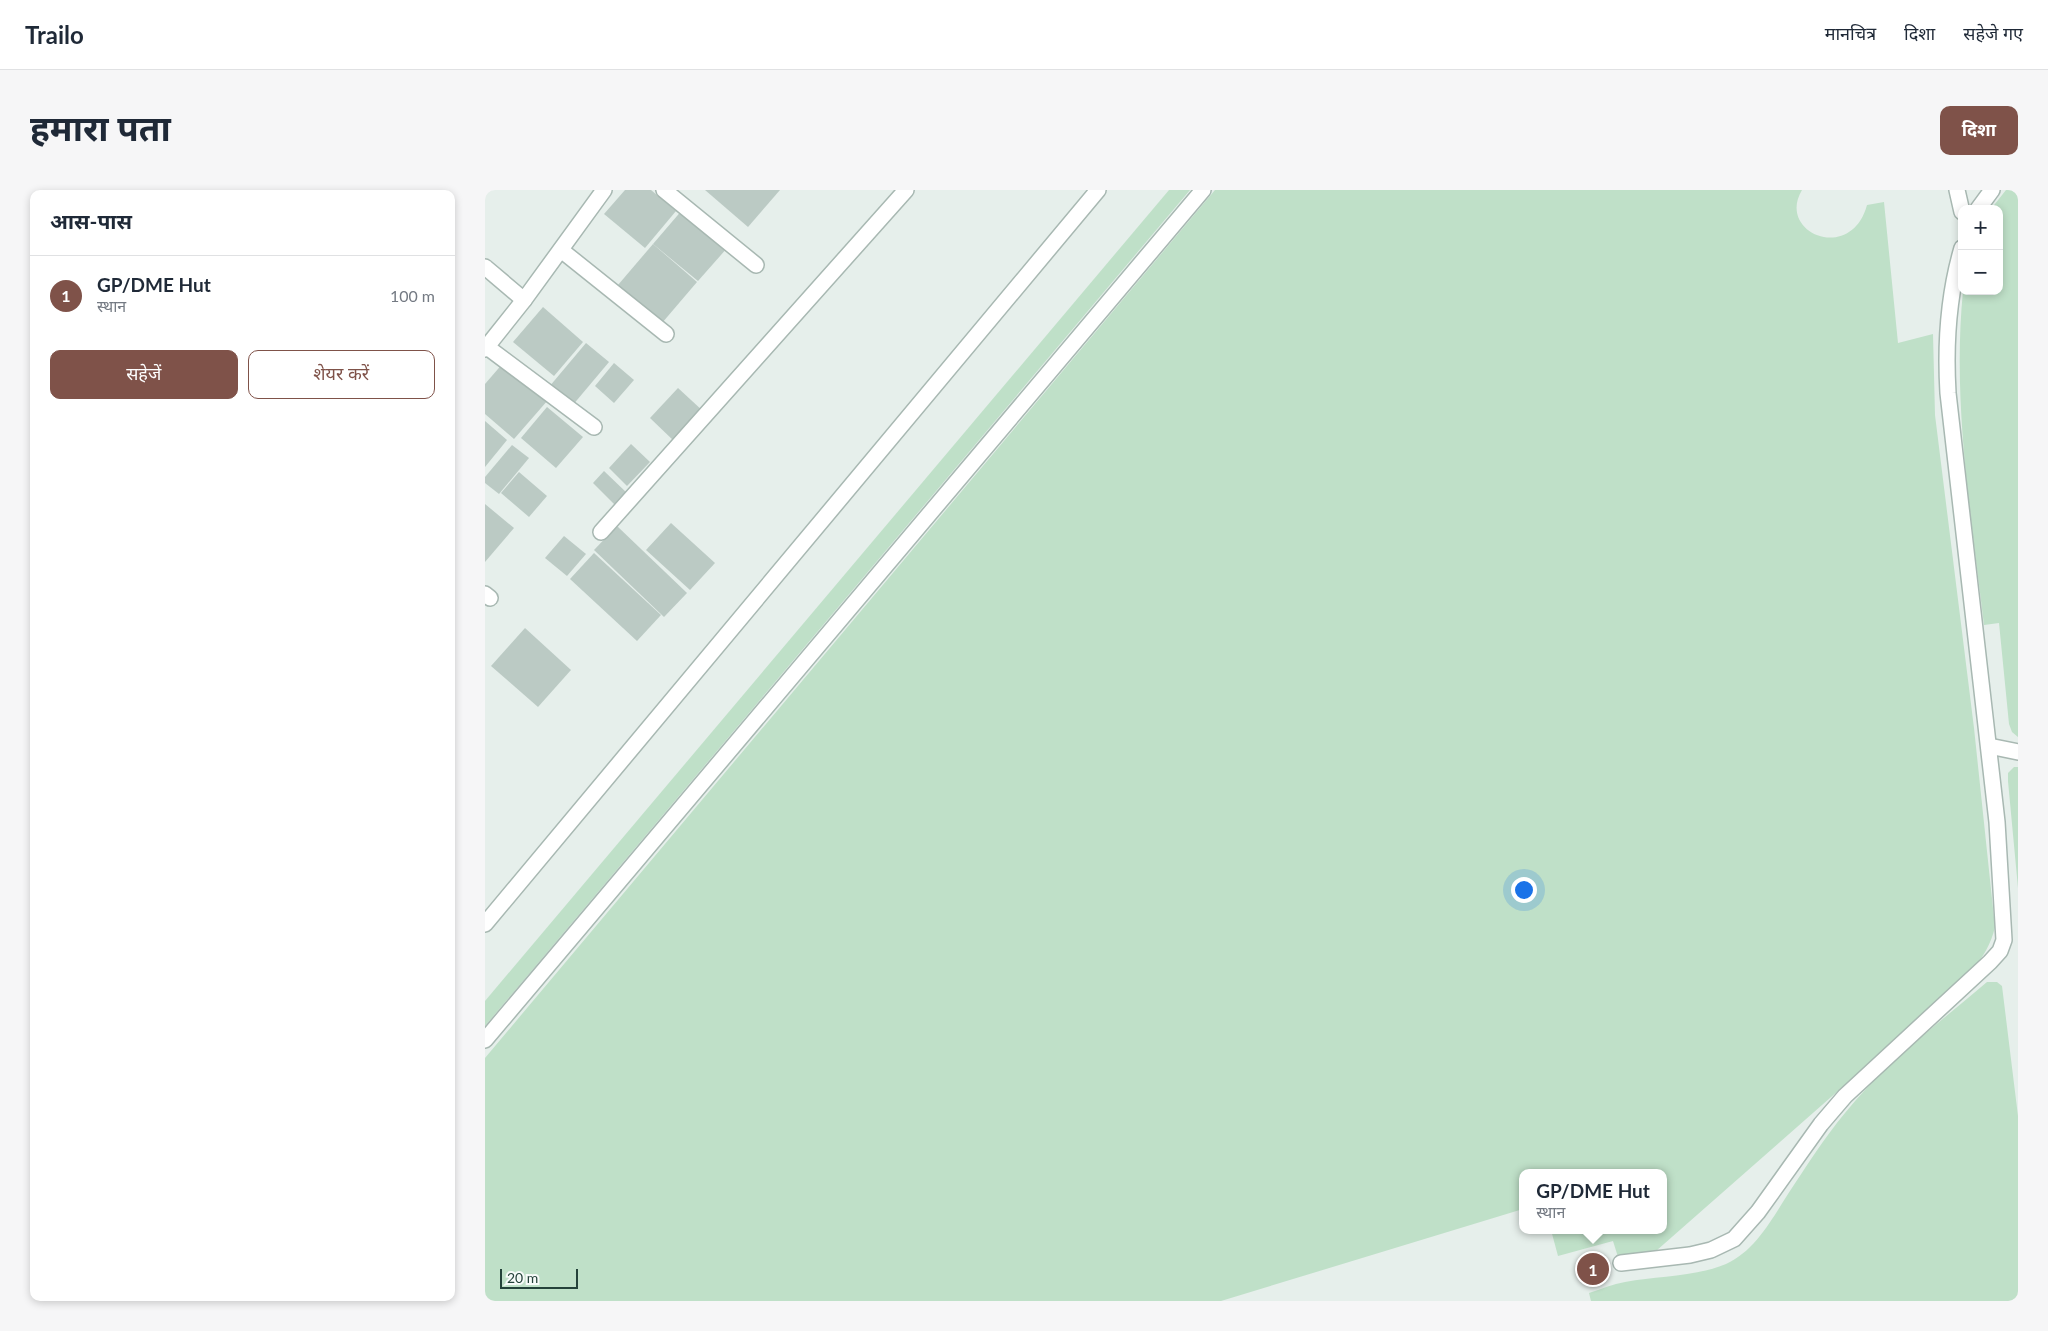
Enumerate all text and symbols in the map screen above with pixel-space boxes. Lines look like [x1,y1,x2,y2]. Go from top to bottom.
text: Trailo [25,20,84,49]
text: मानचित्र [1825,22,1876,44]
text: दिशा [1904,22,1935,44]
text: सहेजे गए [1963,22,2023,44]
text: हमारा पता [30,106,171,148]
button: दिशा [1940,106,2018,155]
map controls [1958,205,2003,295]
button: + [1958,205,2003,250]
text: आस-पास [50,208,132,233]
button: − [1958,250,2003,295]
text: GP/DME Hut [97,273,211,296]
text: 1 [61,286,71,305]
text: 100 m [390,286,435,305]
text: स्थान [97,296,126,315]
button: सहेजें [50,350,238,399]
button: शेयर करें [248,350,435,399]
your location [1511,877,1537,903]
popup [1519,1169,1667,1234]
text: GP/DME Hut [1536,1179,1650,1202]
text: स्थान [1536,1202,1565,1221]
pin: 1 [1577,1250,1609,1288]
scale bar [500,1266,577,1289]
text: 20 m [507,1269,538,1286]

